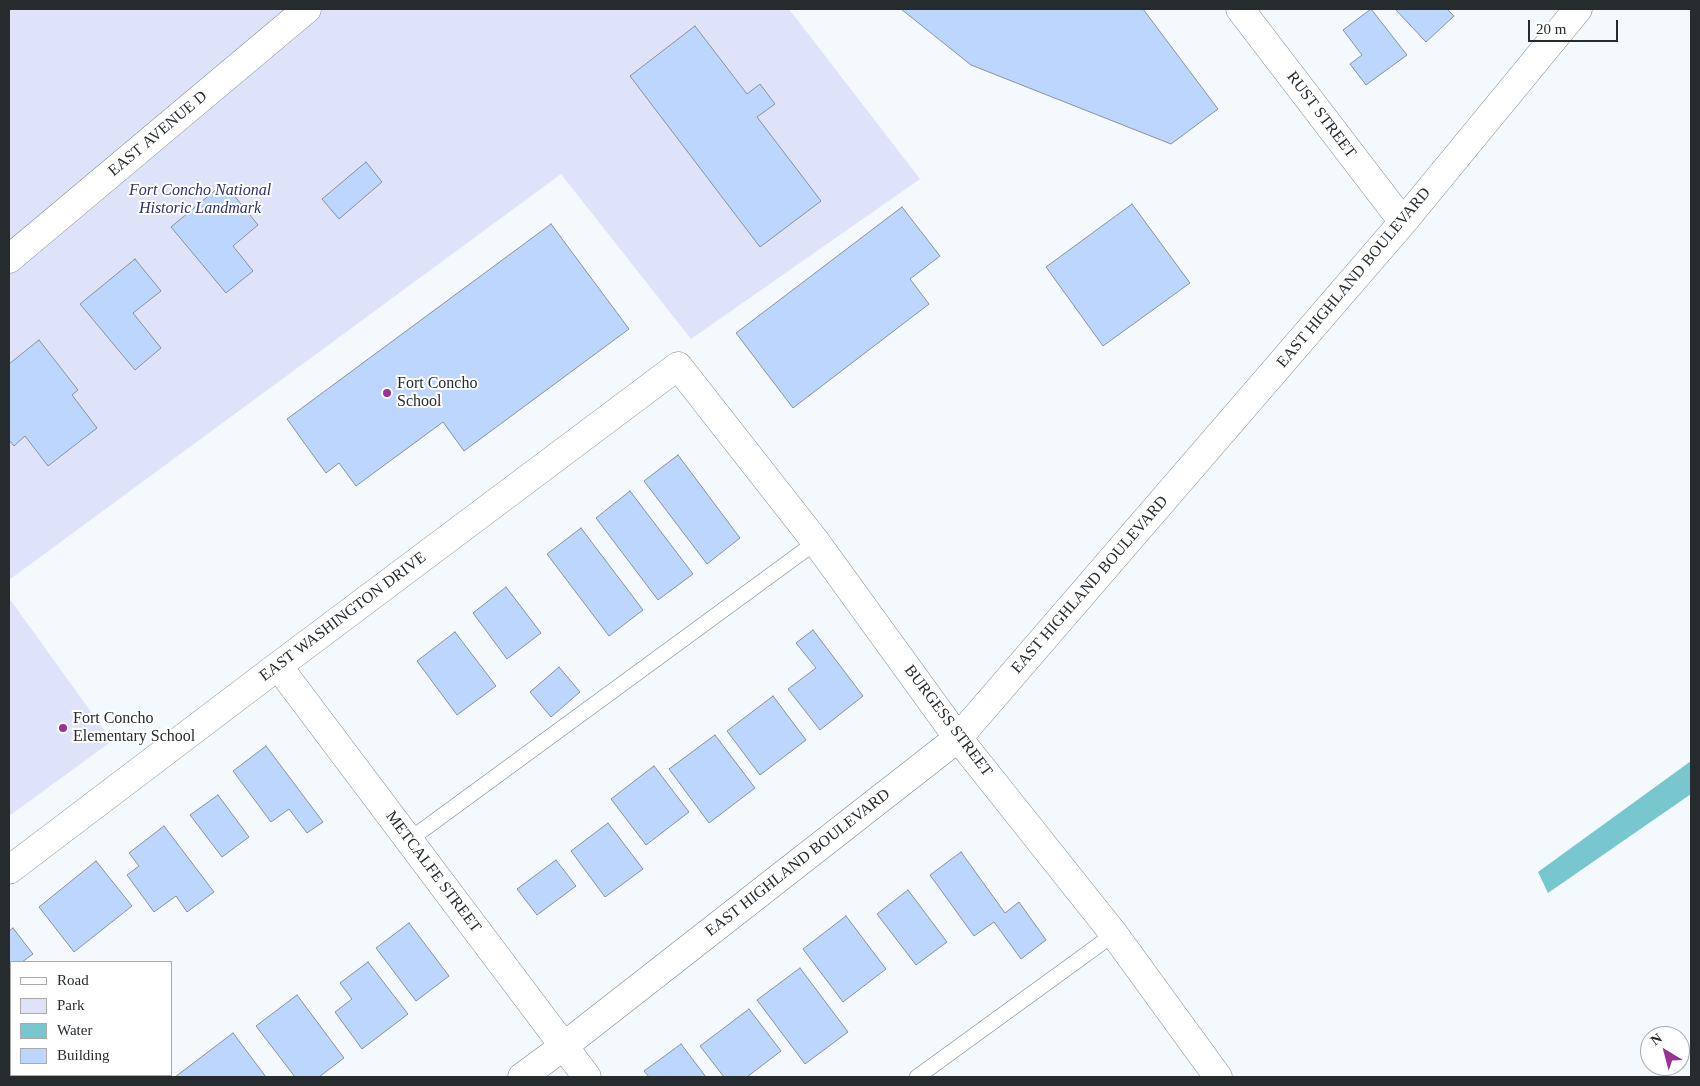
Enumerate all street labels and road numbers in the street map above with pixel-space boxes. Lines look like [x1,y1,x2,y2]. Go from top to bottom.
street label: RUST STREET [1282,68,1360,162]
street label: EAST AVENUE D [105,87,211,181]
street label: EAST HIGHLAND BOULEVARD [1273,184,1435,372]
street label: EAST HIGHLAND BOULEVARD [1008,492,1172,678]
street label: EAST WASHINGTON DRIVE [256,548,430,686]
street label: BURGESS STREET [900,661,996,781]
street label: EAST HIGHLAND BOULEVARD [702,785,894,941]
street label: METCALFE STREET [381,807,485,937]

